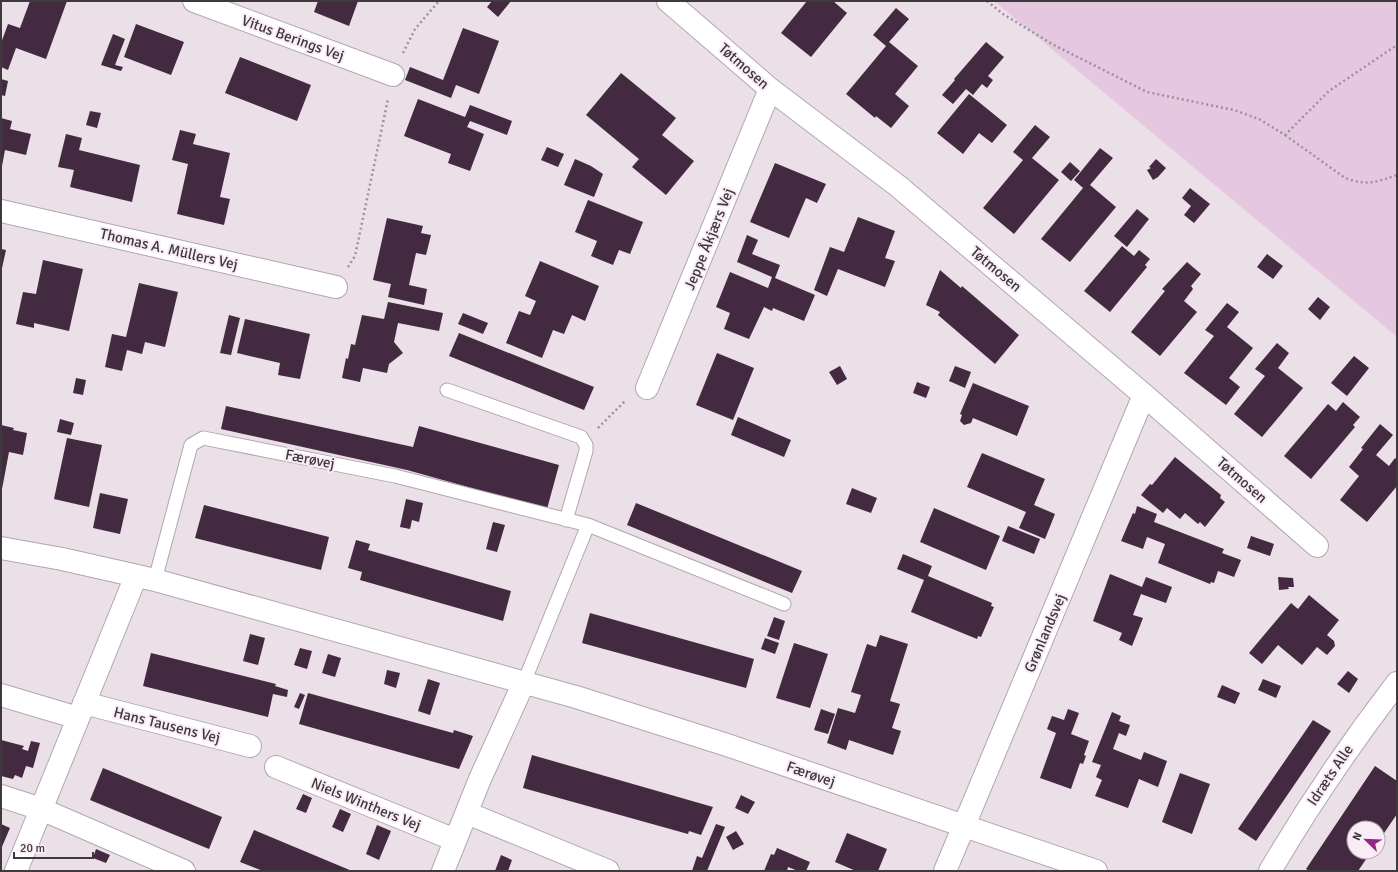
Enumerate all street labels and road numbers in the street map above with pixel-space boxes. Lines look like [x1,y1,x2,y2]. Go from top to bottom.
street label: Vitus Berings Vej [239,11,347,65]
street label: Tøtmosen [715,39,773,93]
street label: Jeppe Åkjærs Vej [680,185,738,293]
street label: Thomas A. Müllers Vej [98,224,240,274]
street label: Tøtmosen [967,242,1025,296]
street label: Færøvej [284,445,336,473]
street label: Tøtmosen [1213,453,1271,507]
street label: Grønlandsvej [1020,591,1070,675]
street label: Hans Tausens Vej [112,703,222,747]
street label: Idræts Alle [1303,741,1357,809]
street label: Færøvej [784,757,838,791]
street label: Niels Winthers Vej [308,774,424,834]

